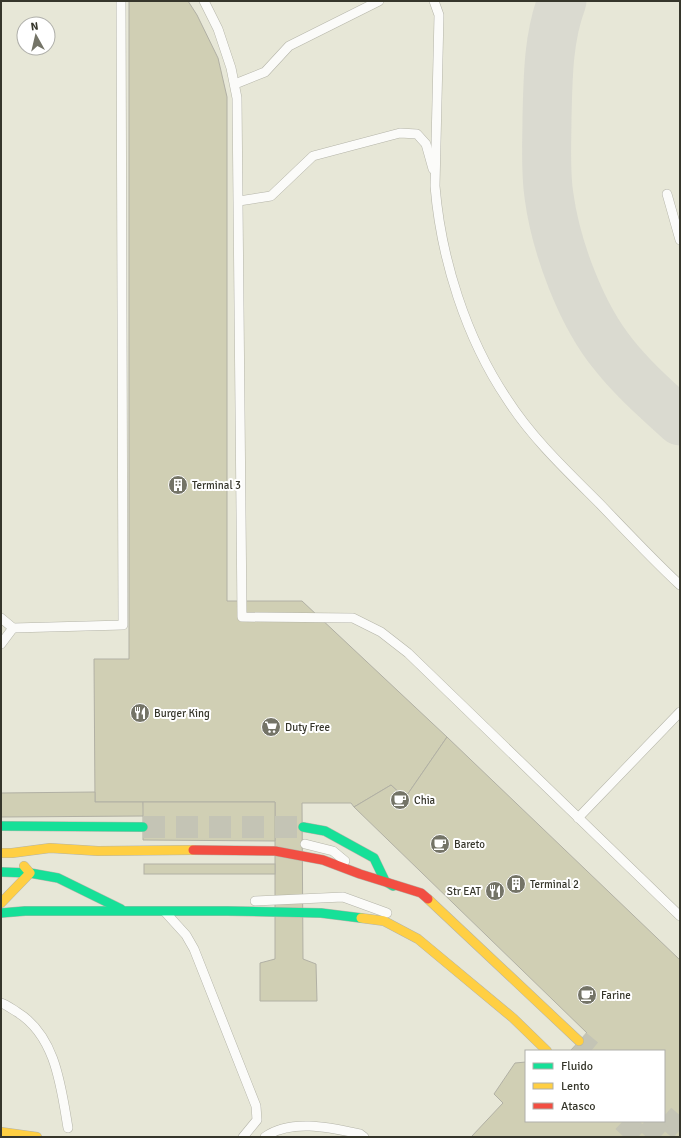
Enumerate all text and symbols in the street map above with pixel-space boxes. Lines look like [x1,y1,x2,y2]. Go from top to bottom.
north arrow [16,16,56,56]
text: N [30,20,39,34]
building icon: Terminal 3 [167,474,189,496]
place label: Terminal 3 [192,479,241,492]
restaurant icon: Burger King [129,702,151,724]
place label: Burger King [154,707,210,720]
supermarket icon: Duty Free [260,716,282,738]
place label: Duty Free [285,721,330,734]
cafe icon: Chia [389,789,411,811]
place label: Chia [414,794,436,807]
cafe icon: Bareto [429,833,451,855]
place label: Bareto [454,838,485,851]
building icon: Terminal 2 [505,873,527,895]
place label: Terminal 2 [530,878,579,891]
restaurant icon: Str EAT [484,880,506,902]
place label: Str EAT [447,885,482,898]
cafe icon: Farine [576,984,598,1006]
place label: Farine [601,989,631,1002]
legend [525,1050,665,1122]
text: Fluido [561,1059,593,1074]
text: Lento [561,1079,590,1094]
text: Atasco [561,1099,596,1114]

